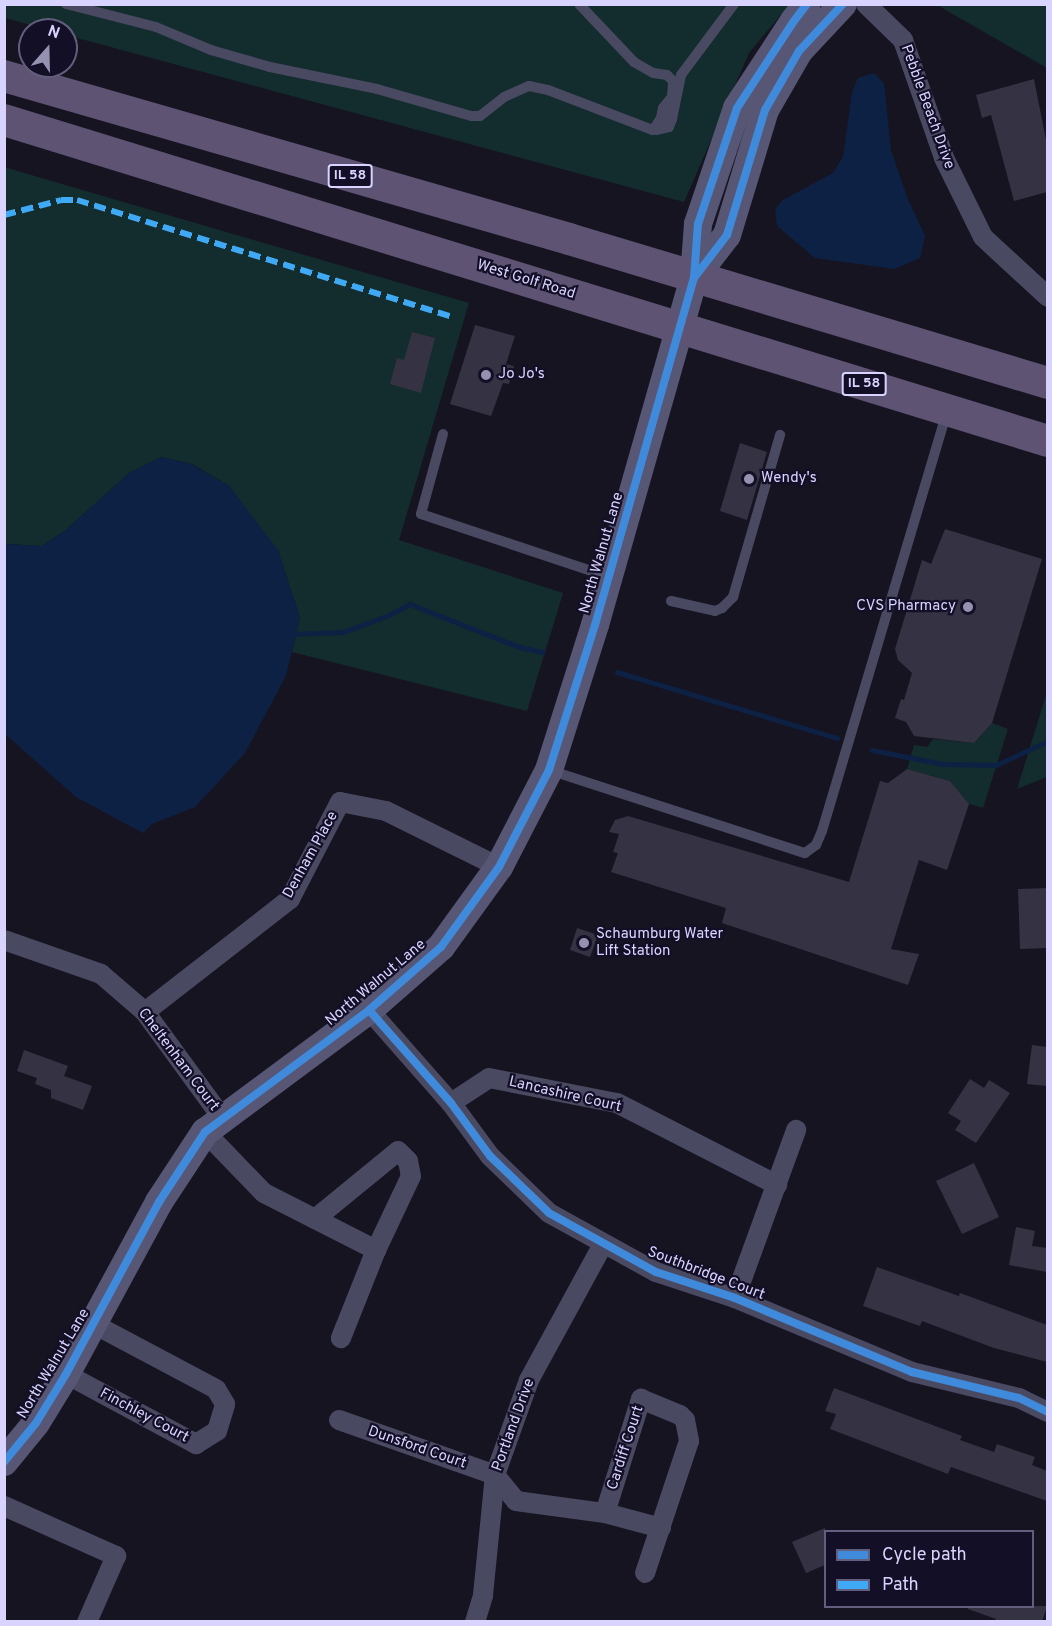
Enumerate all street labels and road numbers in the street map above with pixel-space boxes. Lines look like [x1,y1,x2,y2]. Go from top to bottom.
street label: Pebble Beach Drive [896,42,958,172]
road number: IL 58 [328,165,372,187]
street label: West Golf Road [475,256,577,304]
road number: IL 58 [842,373,886,395]
street label: North Walnut Lane [576,490,628,616]
street label: Denham Place [280,808,342,902]
street label: North Walnut Lane [322,936,430,1030]
street label: Cheltenham Court [134,1005,222,1115]
street label: Lancashire Court [507,1073,623,1117]
street label: Southbridge Court [645,1243,767,1305]
street label: North Walnut Lane [14,1305,94,1423]
street label: Portland Drive [489,1376,539,1474]
street label: Finchley Court [96,1385,192,1447]
street label: Cardiff Court [604,1404,648,1492]
street label: Dunsford Court [365,1423,469,1473]

